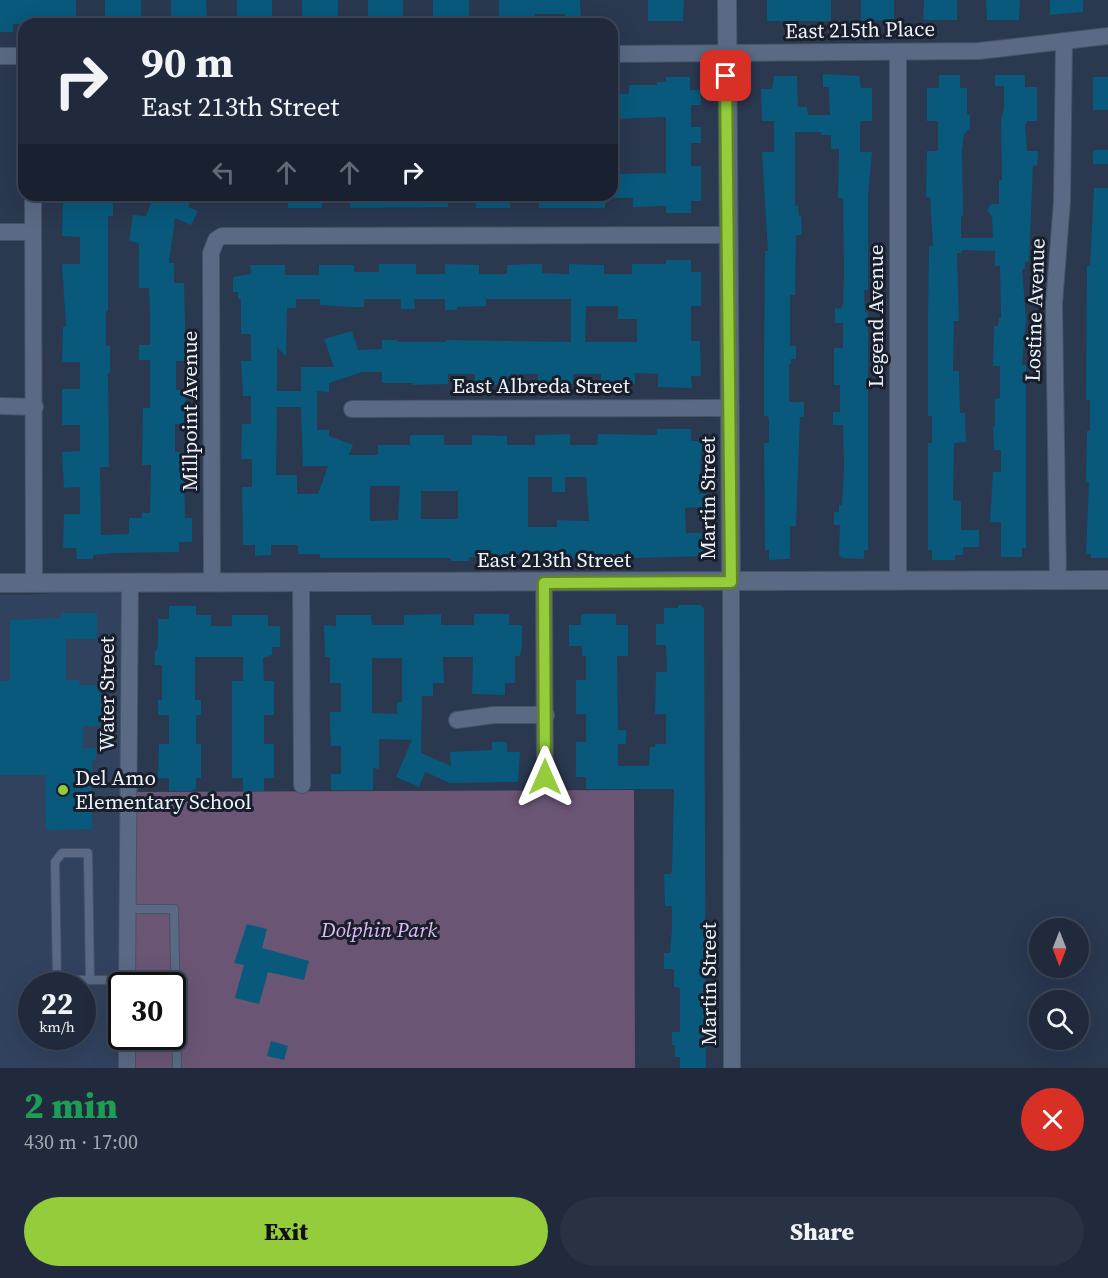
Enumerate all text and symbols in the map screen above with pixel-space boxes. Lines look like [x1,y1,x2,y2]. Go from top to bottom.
street label: East 215th Place [785,14,935,45]
text: 90 m [141,33,234,91]
icon: right [42,42,120,120]
pin [700,50,751,101]
icon: arrive [709,59,742,92]
text: East 213th Street [141,88,339,125]
icon: left [207,156,240,189]
icon: ahead [270,156,303,189]
icon: ahead [333,156,366,189]
icon: right [396,156,429,189]
street label: Lostine Avenue [1018,238,1051,382]
street label: Legend Avenue [861,244,890,388]
street label: Millpoint Avenue [175,331,204,491]
street label: East Albreda Street [452,371,630,400]
street label: Martin Street [693,436,722,560]
street label: East 213th Street [477,545,631,574]
street label: Water Street [92,636,121,752]
position arrow [513,745,577,809]
place label: Del Amo Elementary School [75,763,252,816]
marker: Del Amo Elementary School [56,783,70,797]
park label: Dolphin Park [320,915,437,944]
north arrow [1029,918,1089,978]
map controls [1029,918,1089,1050]
street label: Martin Street [694,922,723,1046]
speed limit sign: 30 [108,972,186,1050]
text: 22 [41,983,73,1024]
button: search [1029,990,1089,1050]
text: km/h [39,1016,75,1037]
text: 2 min [24,1081,118,1130]
button: close [1021,1088,1084,1151]
text: 430 m · 17:00 [24,1128,138,1156]
button: Exit [24,1197,548,1266]
button: Share [560,1197,1084,1266]

